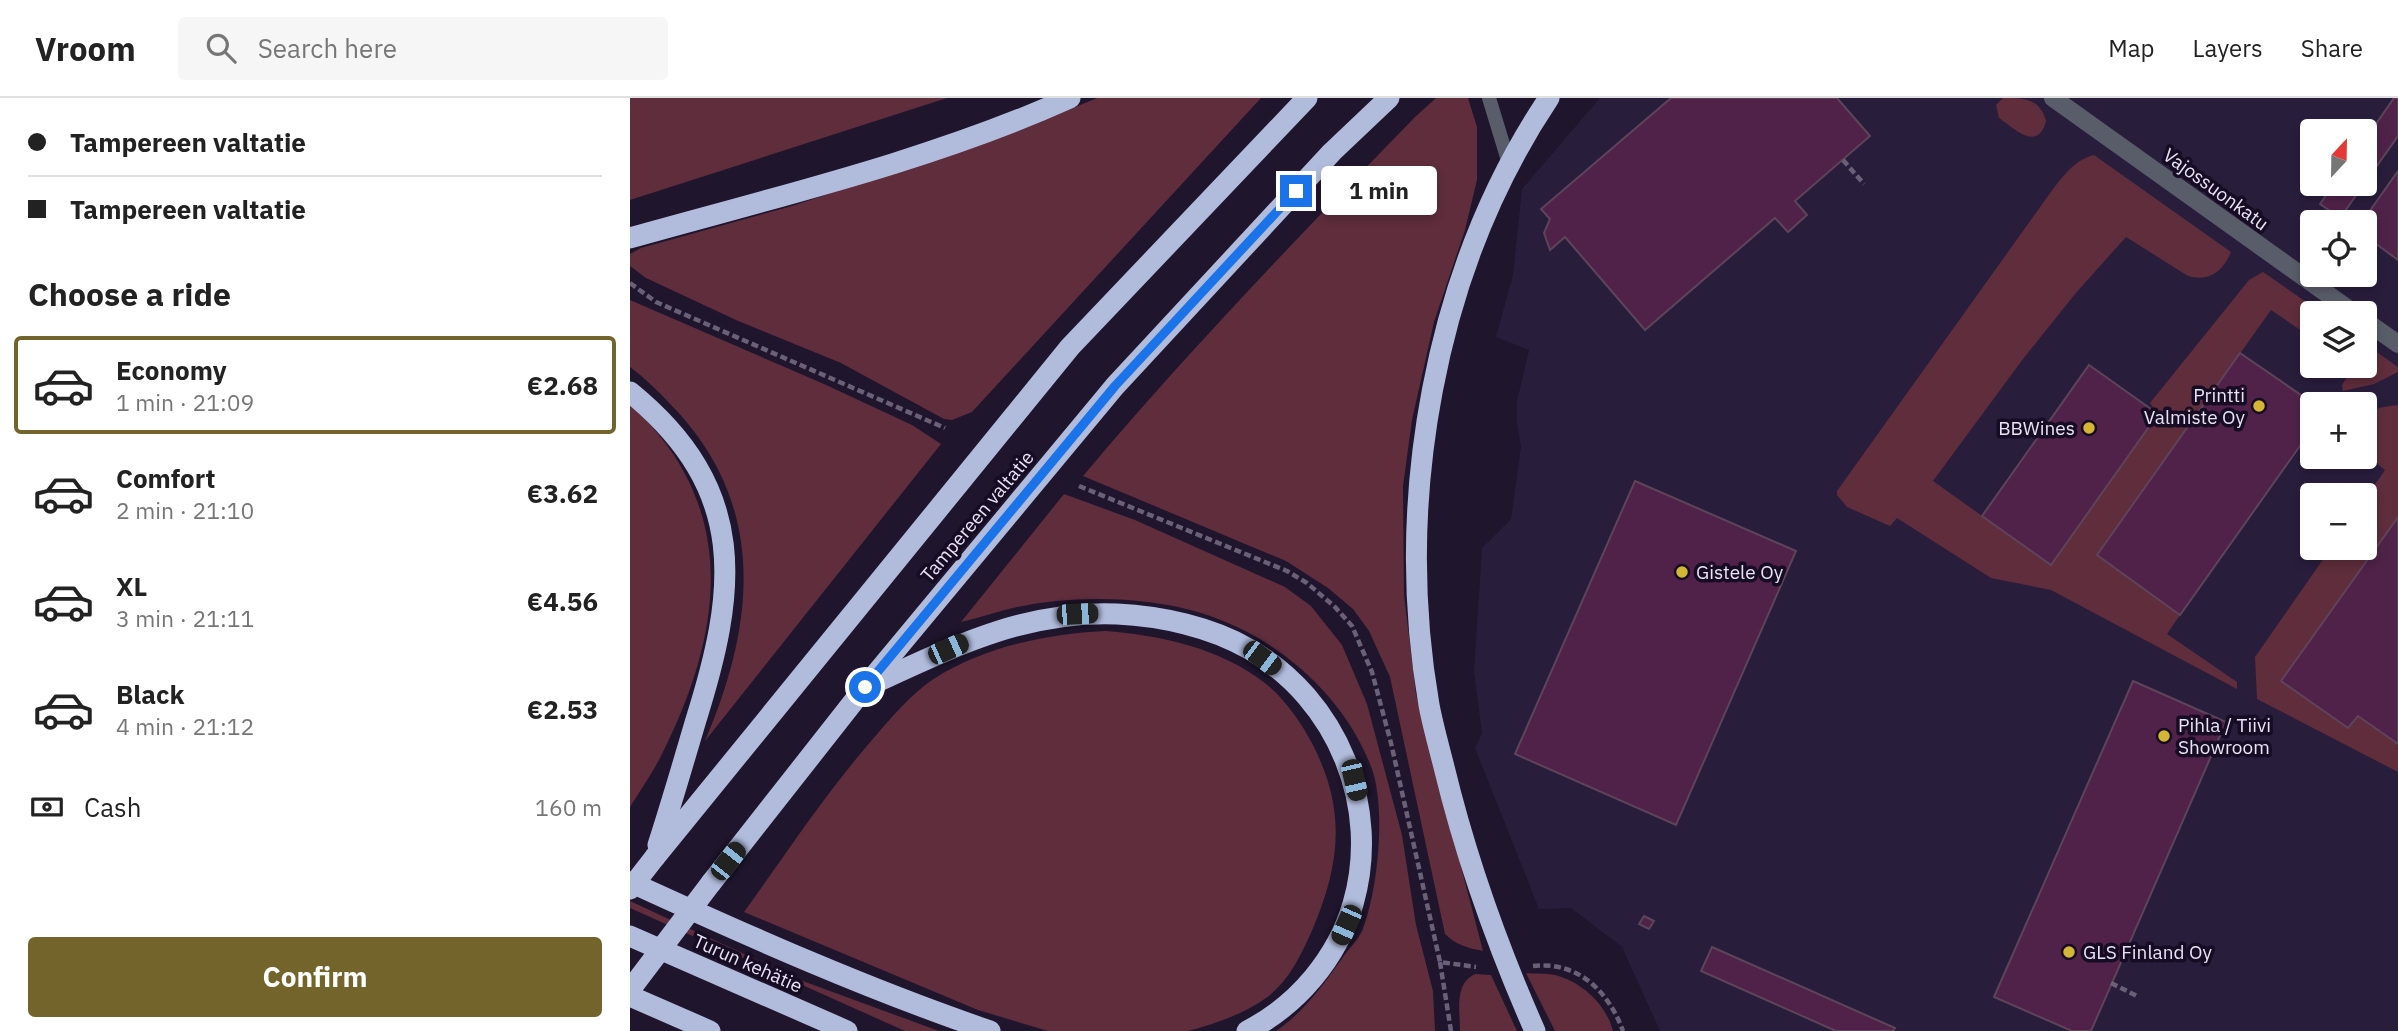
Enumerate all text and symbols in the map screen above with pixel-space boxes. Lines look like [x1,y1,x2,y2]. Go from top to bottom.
search box [178,17,668,80]
text: Vroom [35,27,136,70]
icon: search [202,29,240,67]
text: Search here [258,31,397,65]
text: Map [2108,32,2155,64]
text: Layers [2193,32,2263,64]
text: Share [2301,32,2363,64]
north arrow [2300,119,2376,196]
map controls [2300,119,2377,560]
text: Tampereen valtatie [70,125,306,159]
street label: Vajossuonkatu [2159,143,2273,235]
callout: 1 min [1320,166,1436,216]
route end [1280,175,1312,207]
text: 1 min [1349,175,1409,205]
text: Tampereen valtatie [70,192,306,226]
button: locate [2300,210,2377,287]
text: Choose a ride [28,273,231,315]
button: layers [2300,301,2377,378]
text: Economy [116,353,227,387]
icon: car [32,354,95,417]
text: €2.68 [527,368,598,402]
place label: Printti Valmiste Oy [2144,383,2246,429]
text: 1 min · 21:09 [116,387,254,417]
button: + [2300,392,2377,469]
marker: Printti Valmiste Oy [2251,398,2267,414]
place label: BBWines [1998,416,2075,440]
marker: BBWines [2081,420,2097,436]
street label: Tampereen valtatie [915,446,1039,586]
text: Comfort [116,461,215,495]
icon: car [32,462,95,525]
text: €3.62 [527,476,598,510]
button: − [2300,483,2377,560]
text: 2 min · 21:10 [116,495,254,525]
place label: Gistele Oy [1696,560,1784,584]
marker: Gistele Oy [1674,564,1690,580]
text: XL [116,569,147,603]
icon: car [32,570,95,633]
text: €4.56 [527,584,598,618]
car [1056,602,1099,626]
text: 3 min · 21:11 [116,603,254,633]
car [925,631,972,667]
car [1239,637,1286,679]
route start [849,671,881,703]
text: Black [116,677,184,711]
icon: car [32,678,95,741]
text: €2.53 [527,692,598,726]
text: 4 min · 21:12 [116,711,254,741]
place label: Pihla / Tiivi Showroom [2178,713,2271,759]
marker: Pihla / Tiivi Showroom [2156,728,2172,744]
car [1340,757,1369,803]
icon: cash [28,788,66,826]
text: Cash [84,790,141,824]
text: 160 m [535,792,602,822]
car [707,838,750,884]
car [1328,902,1365,948]
street label: Turun kehätie [690,928,806,998]
button: Confirm [28,937,602,1017]
place label: GLS Finland Oy [2083,940,2212,964]
marker: GLS Finland Oy [2061,944,2077,960]

